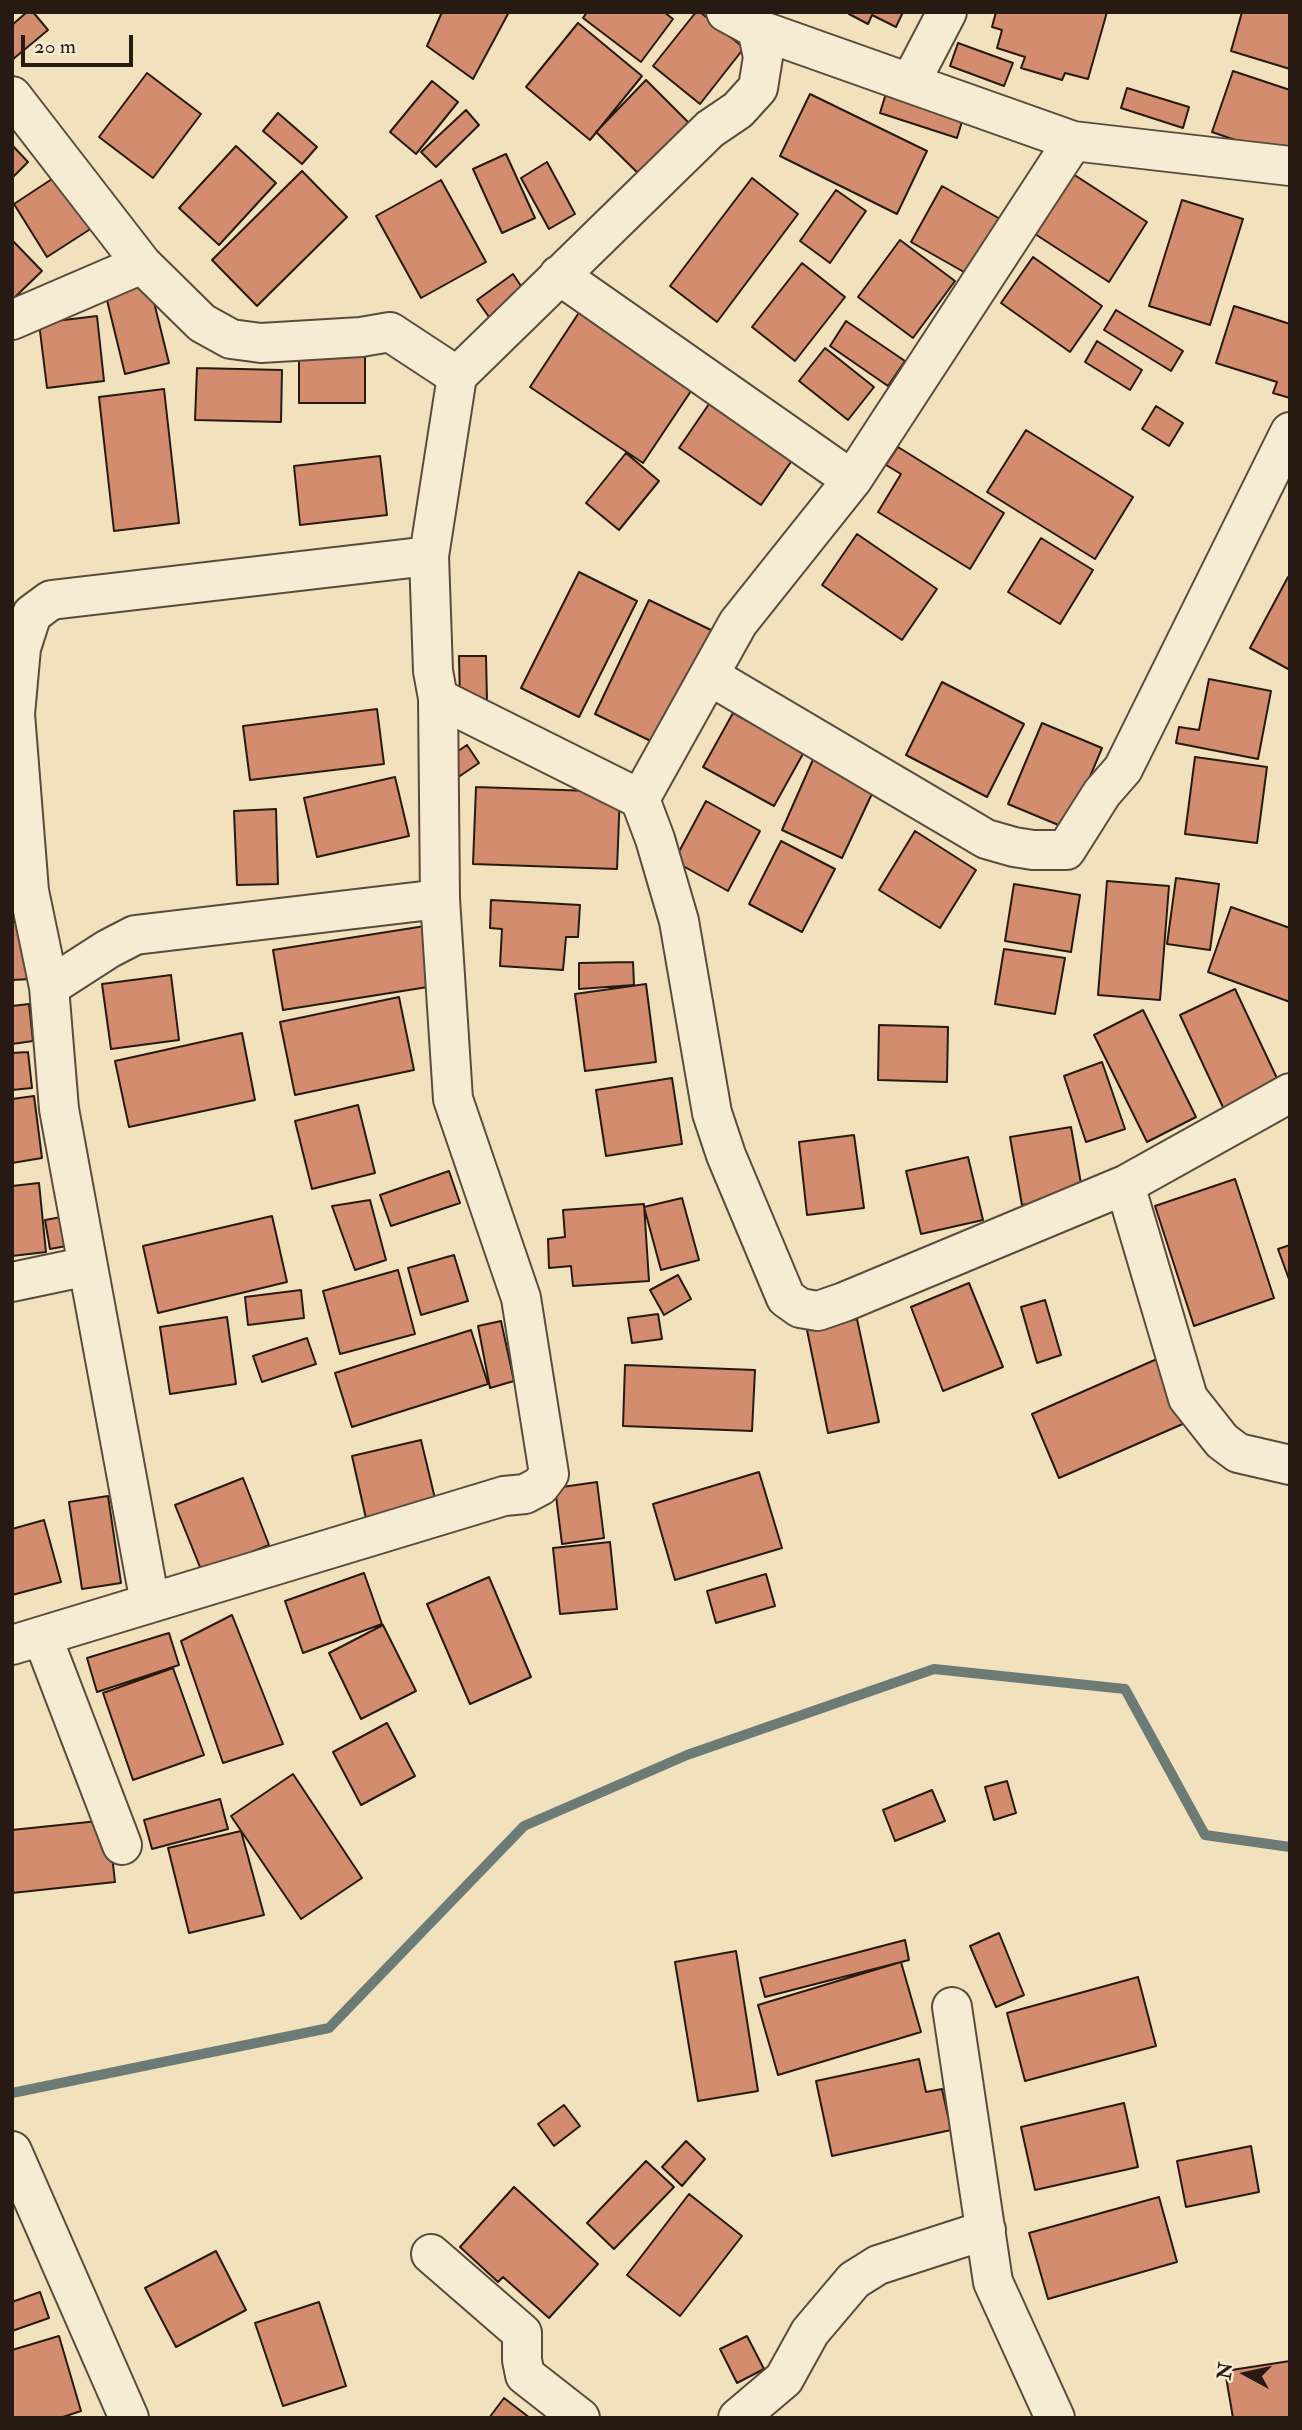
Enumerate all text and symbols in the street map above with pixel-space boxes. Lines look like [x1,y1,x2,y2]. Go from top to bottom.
scale bar [24,21,136,65]
text: 20 m [34,33,76,60]
north arrow [1211,2339,1281,2409]
text: N [1212,2361,1238,2381]

